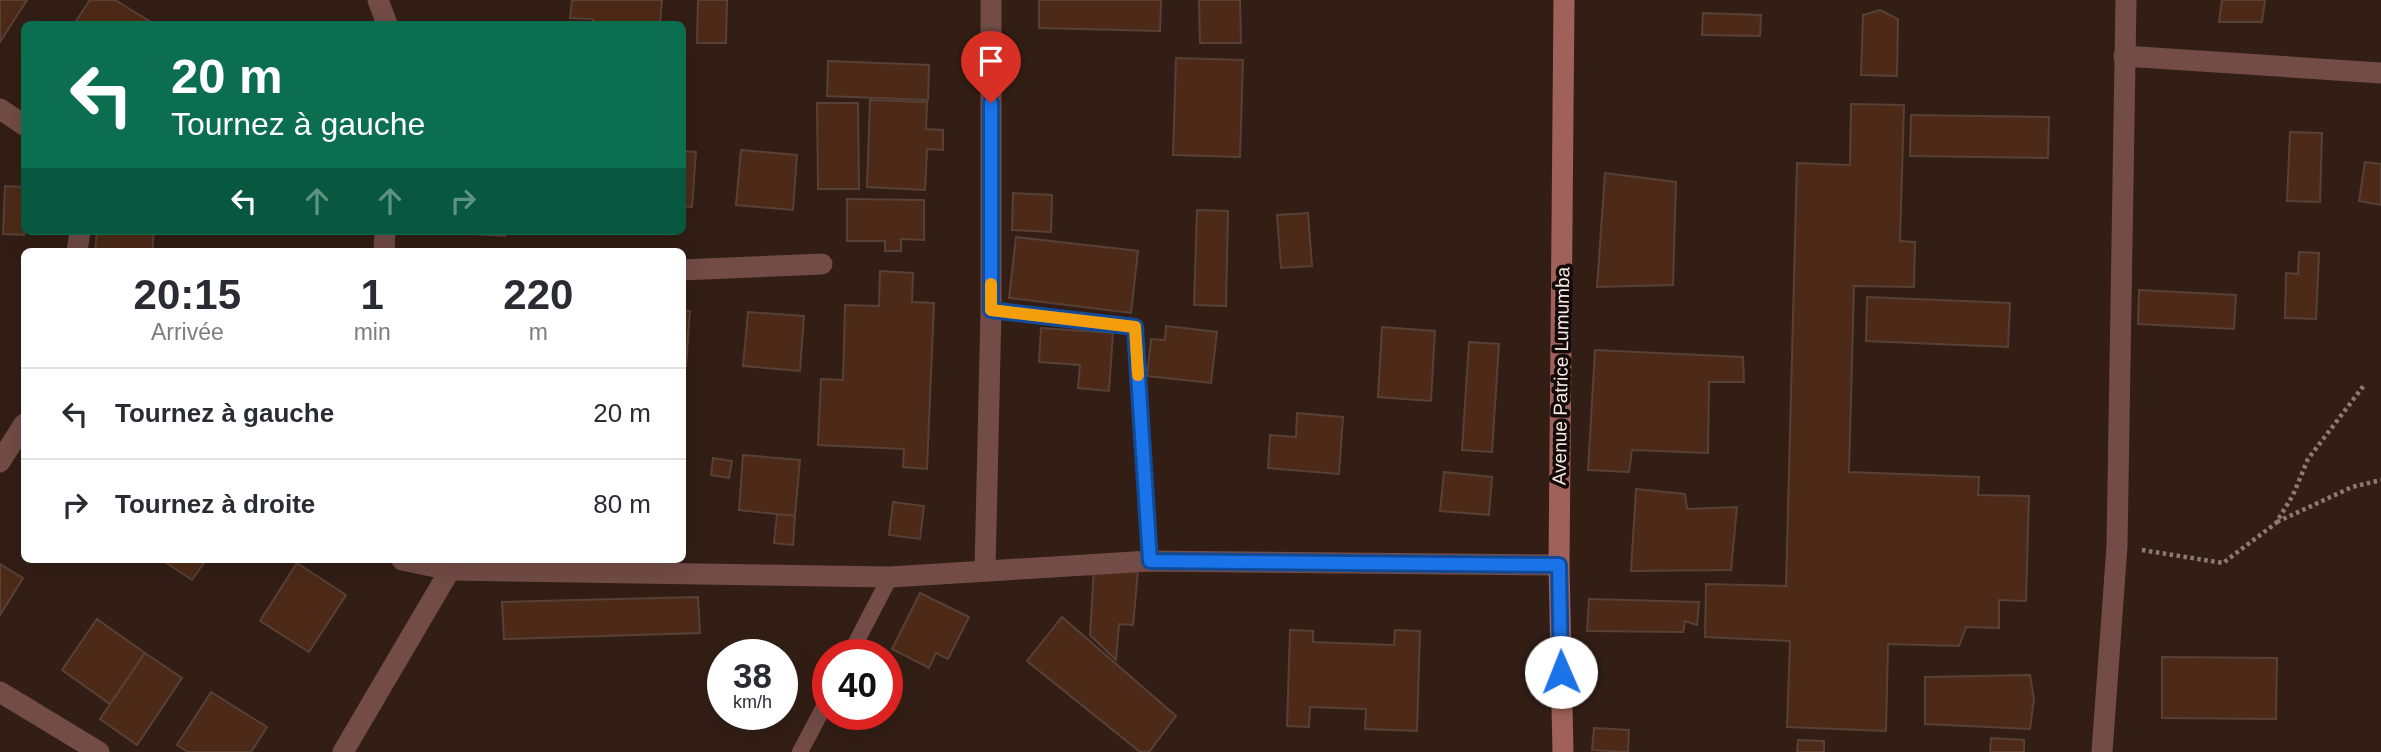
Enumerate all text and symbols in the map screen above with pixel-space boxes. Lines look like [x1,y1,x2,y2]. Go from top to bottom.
pin [961,31,1021,103]
icon: arrive [972,42,1010,80]
icon: left [56,49,147,140]
text: 20 m [171,49,283,103]
text: Tournez à gauche [171,106,425,142]
icon: left [225,182,263,220]
icon: ahead [298,182,336,220]
icon: ahead [371,182,409,220]
icon: right [444,182,482,220]
street label: Avenue Patrice Lumumba [1549,266,1573,485]
text: 20:15 [134,271,241,318]
text: 1 [360,271,384,318]
text: 220 [503,271,573,318]
text: Arrivée [151,319,224,345]
text: min [354,319,391,345]
text: m [529,319,548,345]
icon: left [56,395,94,433]
text: Tournez à gauche [115,398,334,428]
text: 20 m [593,398,651,428]
icon: right [56,486,94,524]
text: Tournez à droite [115,489,315,519]
text: 80 m [593,489,651,519]
position arrow [1524,635,1598,709]
speed limit sign: 40 [812,639,903,730]
text: 38 [733,656,772,695]
text: km/h [733,692,772,712]

